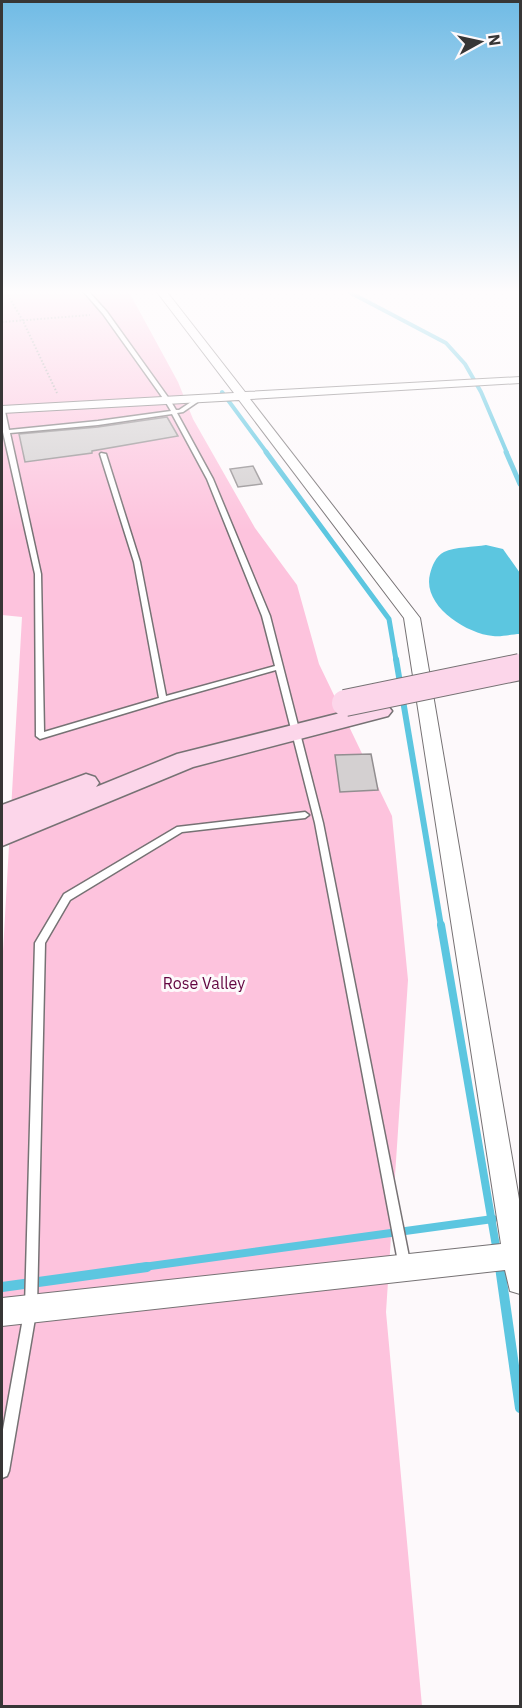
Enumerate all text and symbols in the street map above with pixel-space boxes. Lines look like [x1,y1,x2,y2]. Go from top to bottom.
north arrow [450,12,510,72]
text: N [484,33,506,47]
park label: Rose Valley [163,973,245,993]

